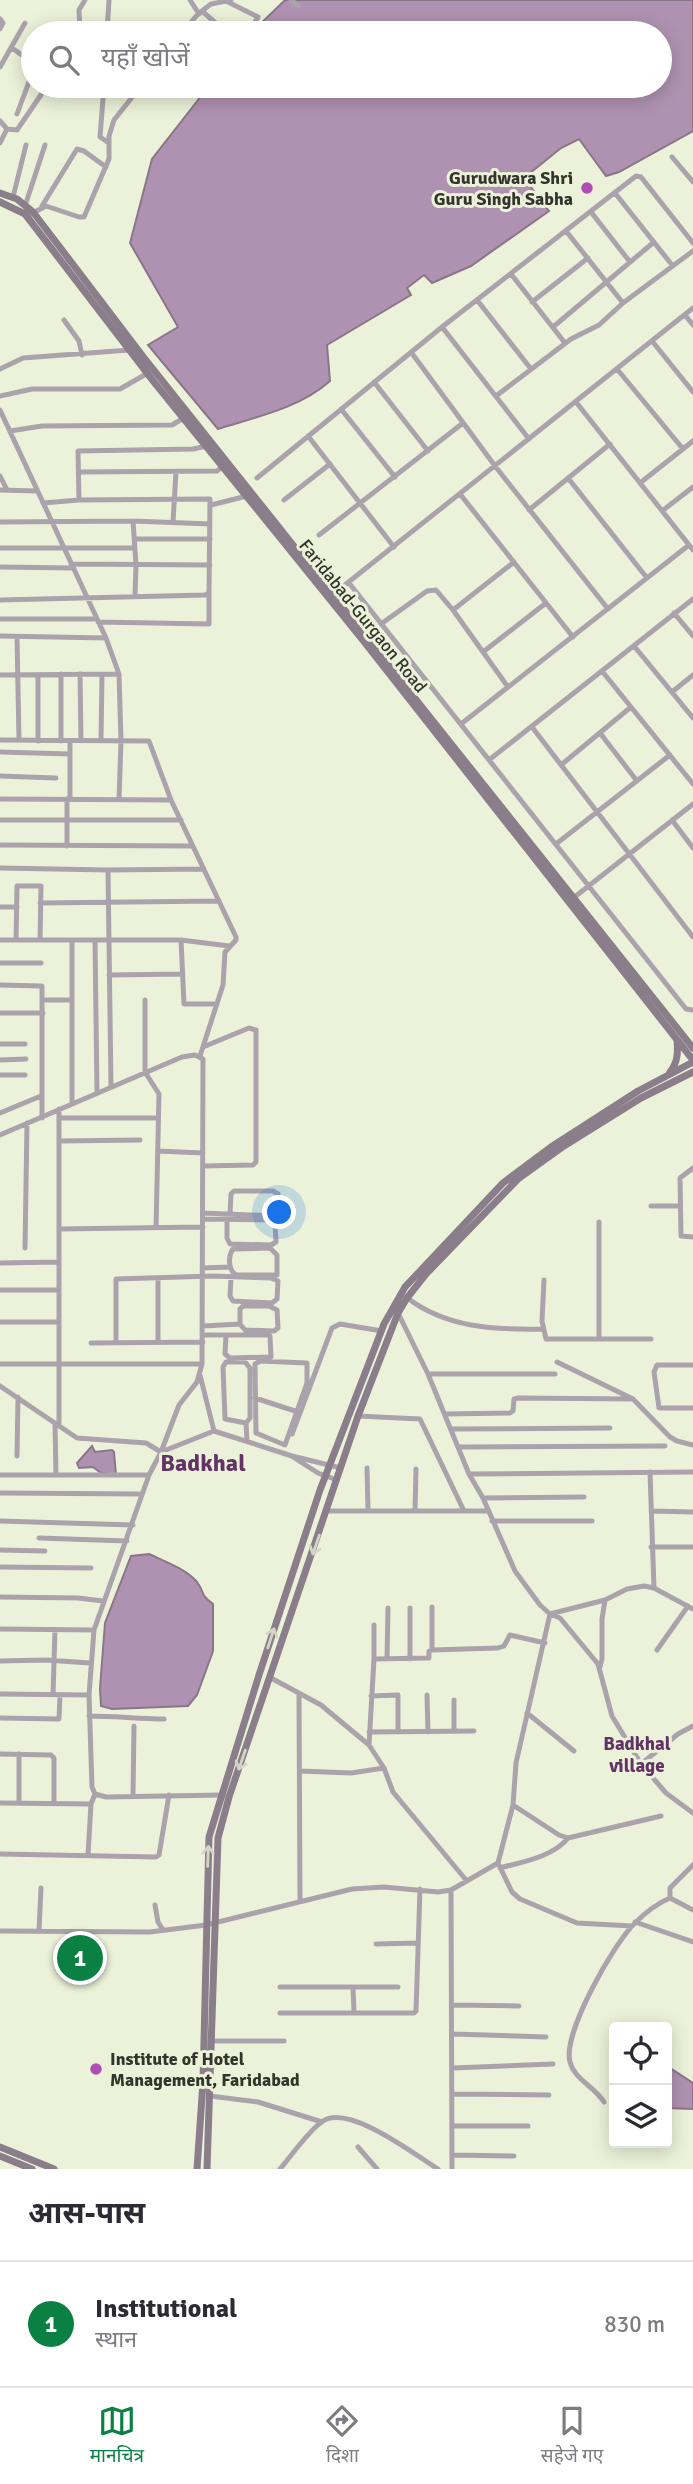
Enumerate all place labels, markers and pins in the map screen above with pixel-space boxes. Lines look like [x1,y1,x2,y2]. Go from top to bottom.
place label: Gurudwara Shri Guru Singh Sabha [434,167,573,210]
marker: Gurudwara Shri Guru Singh Sabha [579,180,595,196]
pin: 1 [57,1932,103,1984]
place label: Institute of Hotel Management, Faridabad [110,2048,300,2091]
marker: Institute of Hotel Management, Faridabad [88,2061,104,2077]

